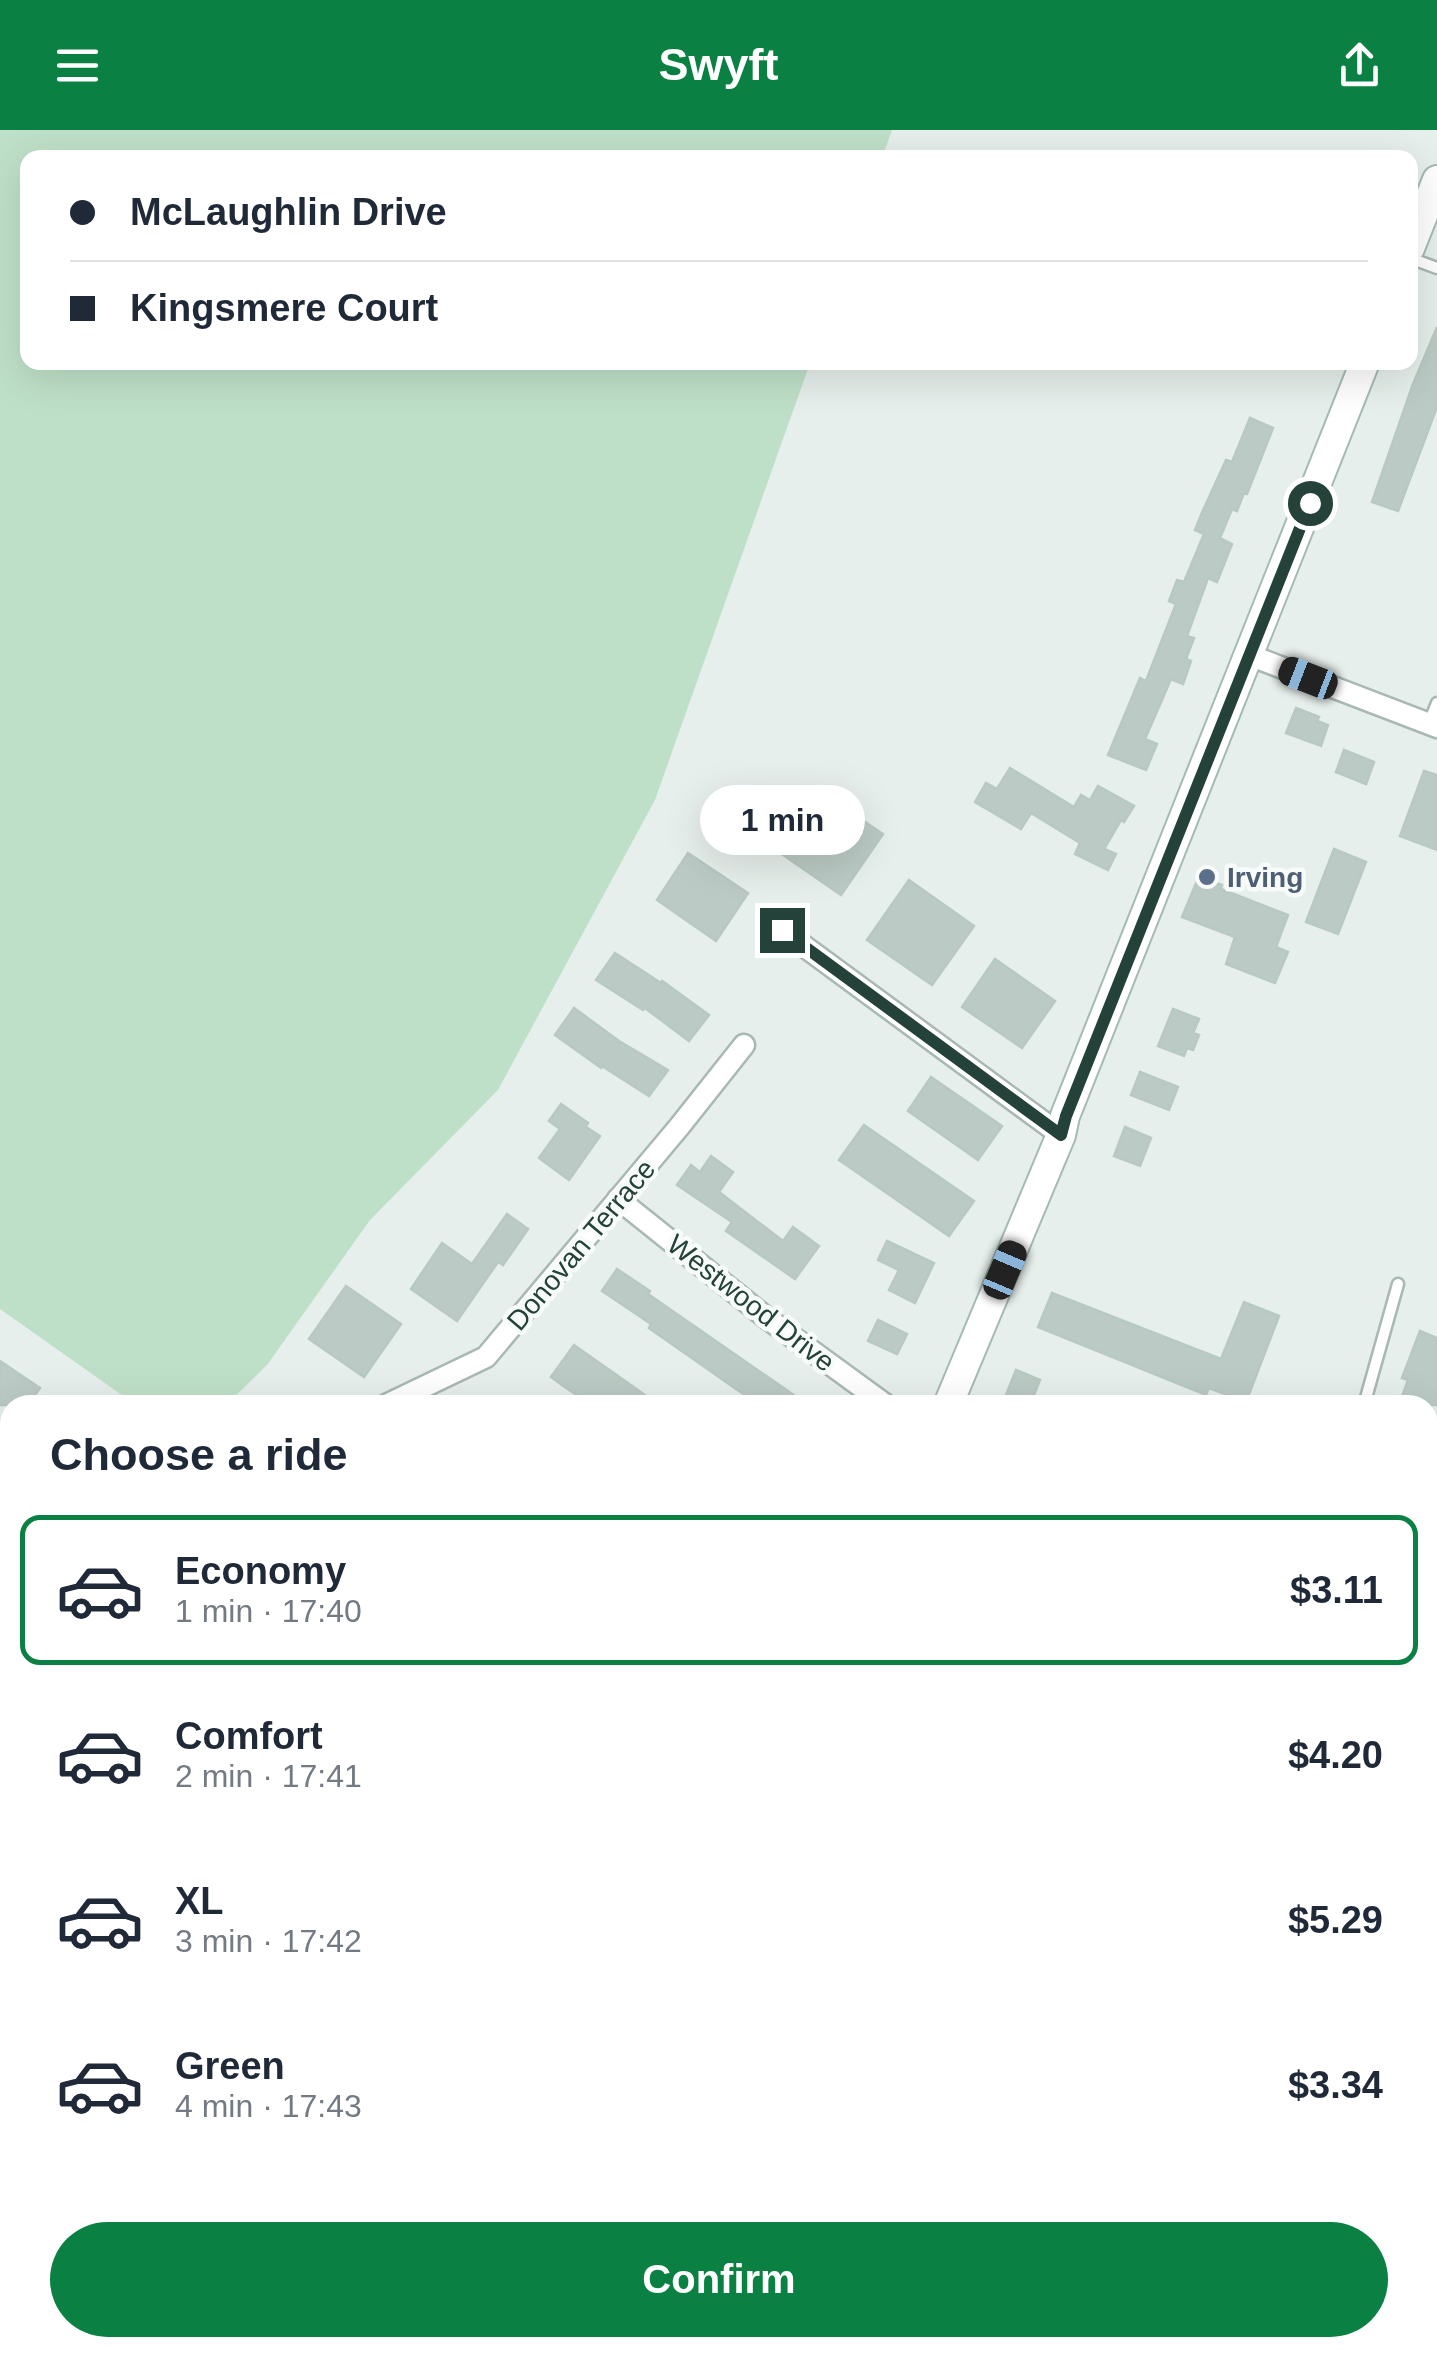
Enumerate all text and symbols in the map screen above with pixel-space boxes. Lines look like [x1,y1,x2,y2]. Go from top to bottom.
icon: menu [50,38,105,93]
icon: share [1332,38,1387,93]
text: Swyft [658,39,779,90]
text: McLaughlin Drive [130,191,447,233]
text: Kingsmere Court [130,287,438,329]
route start [1288,481,1333,526]
car [1275,653,1341,703]
callout: 1 min [700,785,864,855]
text: 1 min [741,802,824,838]
place label: Irving [1227,862,1303,893]
marker: Irving [1196,866,1218,888]
route end [760,908,805,953]
street label: Donovan Terrace [501,1154,661,1336]
street label: Westwood Drive [661,1228,841,1378]
car [979,1237,1031,1303]
text: Choose a ride [50,1429,348,1480]
icon: car [55,1545,145,1635]
text: Economy [175,1550,346,1592]
text: $3.11 [1290,1569,1383,1611]
text: 1 min · 17:40 [175,1593,362,1629]
icon: car [55,1710,145,1800]
text: Comfort [175,1715,323,1757]
text: $4.20 [1288,1734,1383,1776]
text: 2 min · 17:41 [175,1758,362,1794]
icon: car [55,1875,145,1965]
text: XL [175,1880,224,1922]
text: $5.29 [1288,1899,1383,1941]
text: 3 min · 17:42 [175,1923,362,1959]
icon: car [55,2040,145,2130]
text: Green [175,2045,285,2087]
text: $3.34 [1288,2064,1383,2106]
text: 4 min · 17:43 [175,2088,362,2124]
button: Confirm [50,2222,1388,2337]

